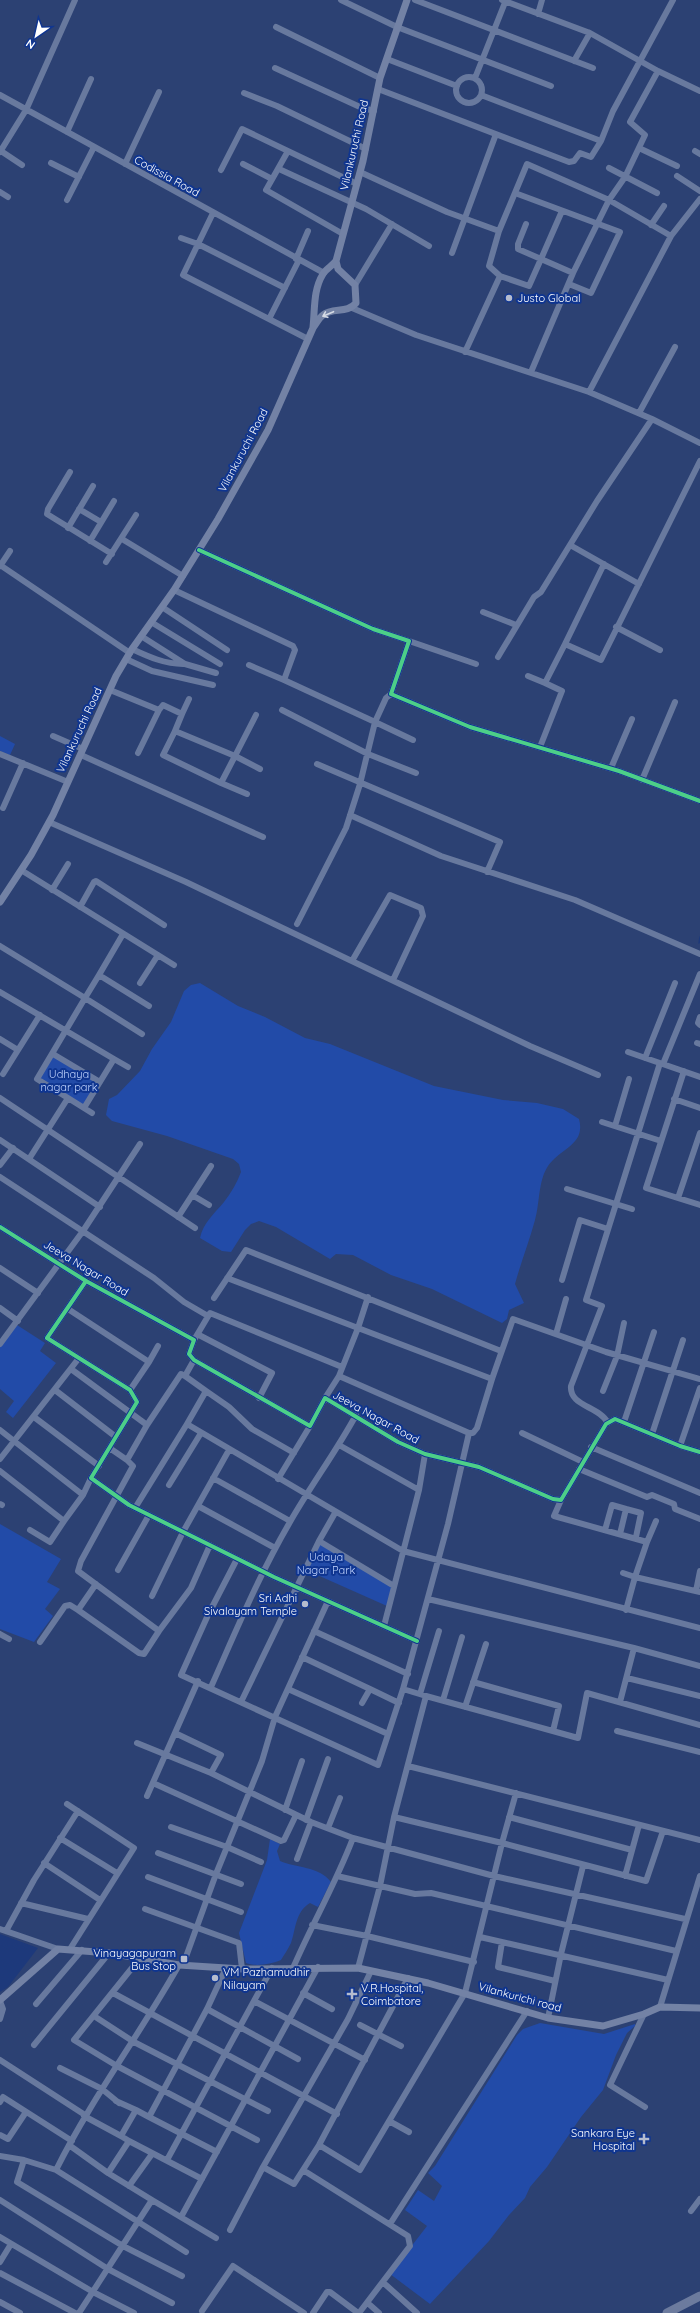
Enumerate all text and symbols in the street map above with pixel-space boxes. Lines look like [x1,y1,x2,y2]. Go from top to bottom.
north arrow [16,16,56,56]
text: N [23,36,38,52]
street label: Vilankuruchi Road [337,98,371,192]
street label: Codissia Road [132,152,202,200]
place label: Justo Global [517,291,581,305]
marker: Justo Global [504,293,514,303]
one-way arrow [323,311,335,318]
street label: Vilankuruchi Road [215,406,271,494]
street label: Vilankuruchi Road [53,685,105,775]
park label: Udhaya nagar park [40,1067,98,1094]
street label: Jeeva Nagar Road [41,1237,131,1299]
street label: Jeeva Nagar Road [330,1387,422,1447]
park label: Udaya Nagar Park [297,1550,355,1577]
place label: Sri Adhi Sivalayam Temple [204,1591,297,1618]
marker: Sri Adhi Sivalayam Temple [300,1599,310,1609]
place label: Vinayagapuram Bus Stop [93,1946,176,1973]
marker: Vinayagapuram Bus Stop [179,1954,189,1964]
place label: VM Pazhamudhir Nilayam [223,1965,310,1992]
marker: VM Pazhamudhir Nilayam [210,1973,220,1983]
street label: Vilankurichi road [477,1979,563,2015]
place label: V.R.Hospital, Coimbatore [361,1981,423,2008]
marker: V.R.Hospital, Coimbatore [346,1988,358,2000]
place label: Sankara Eye Hospital [571,2126,635,2153]
marker: Sankara Eye Hospital [638,2133,650,2145]

